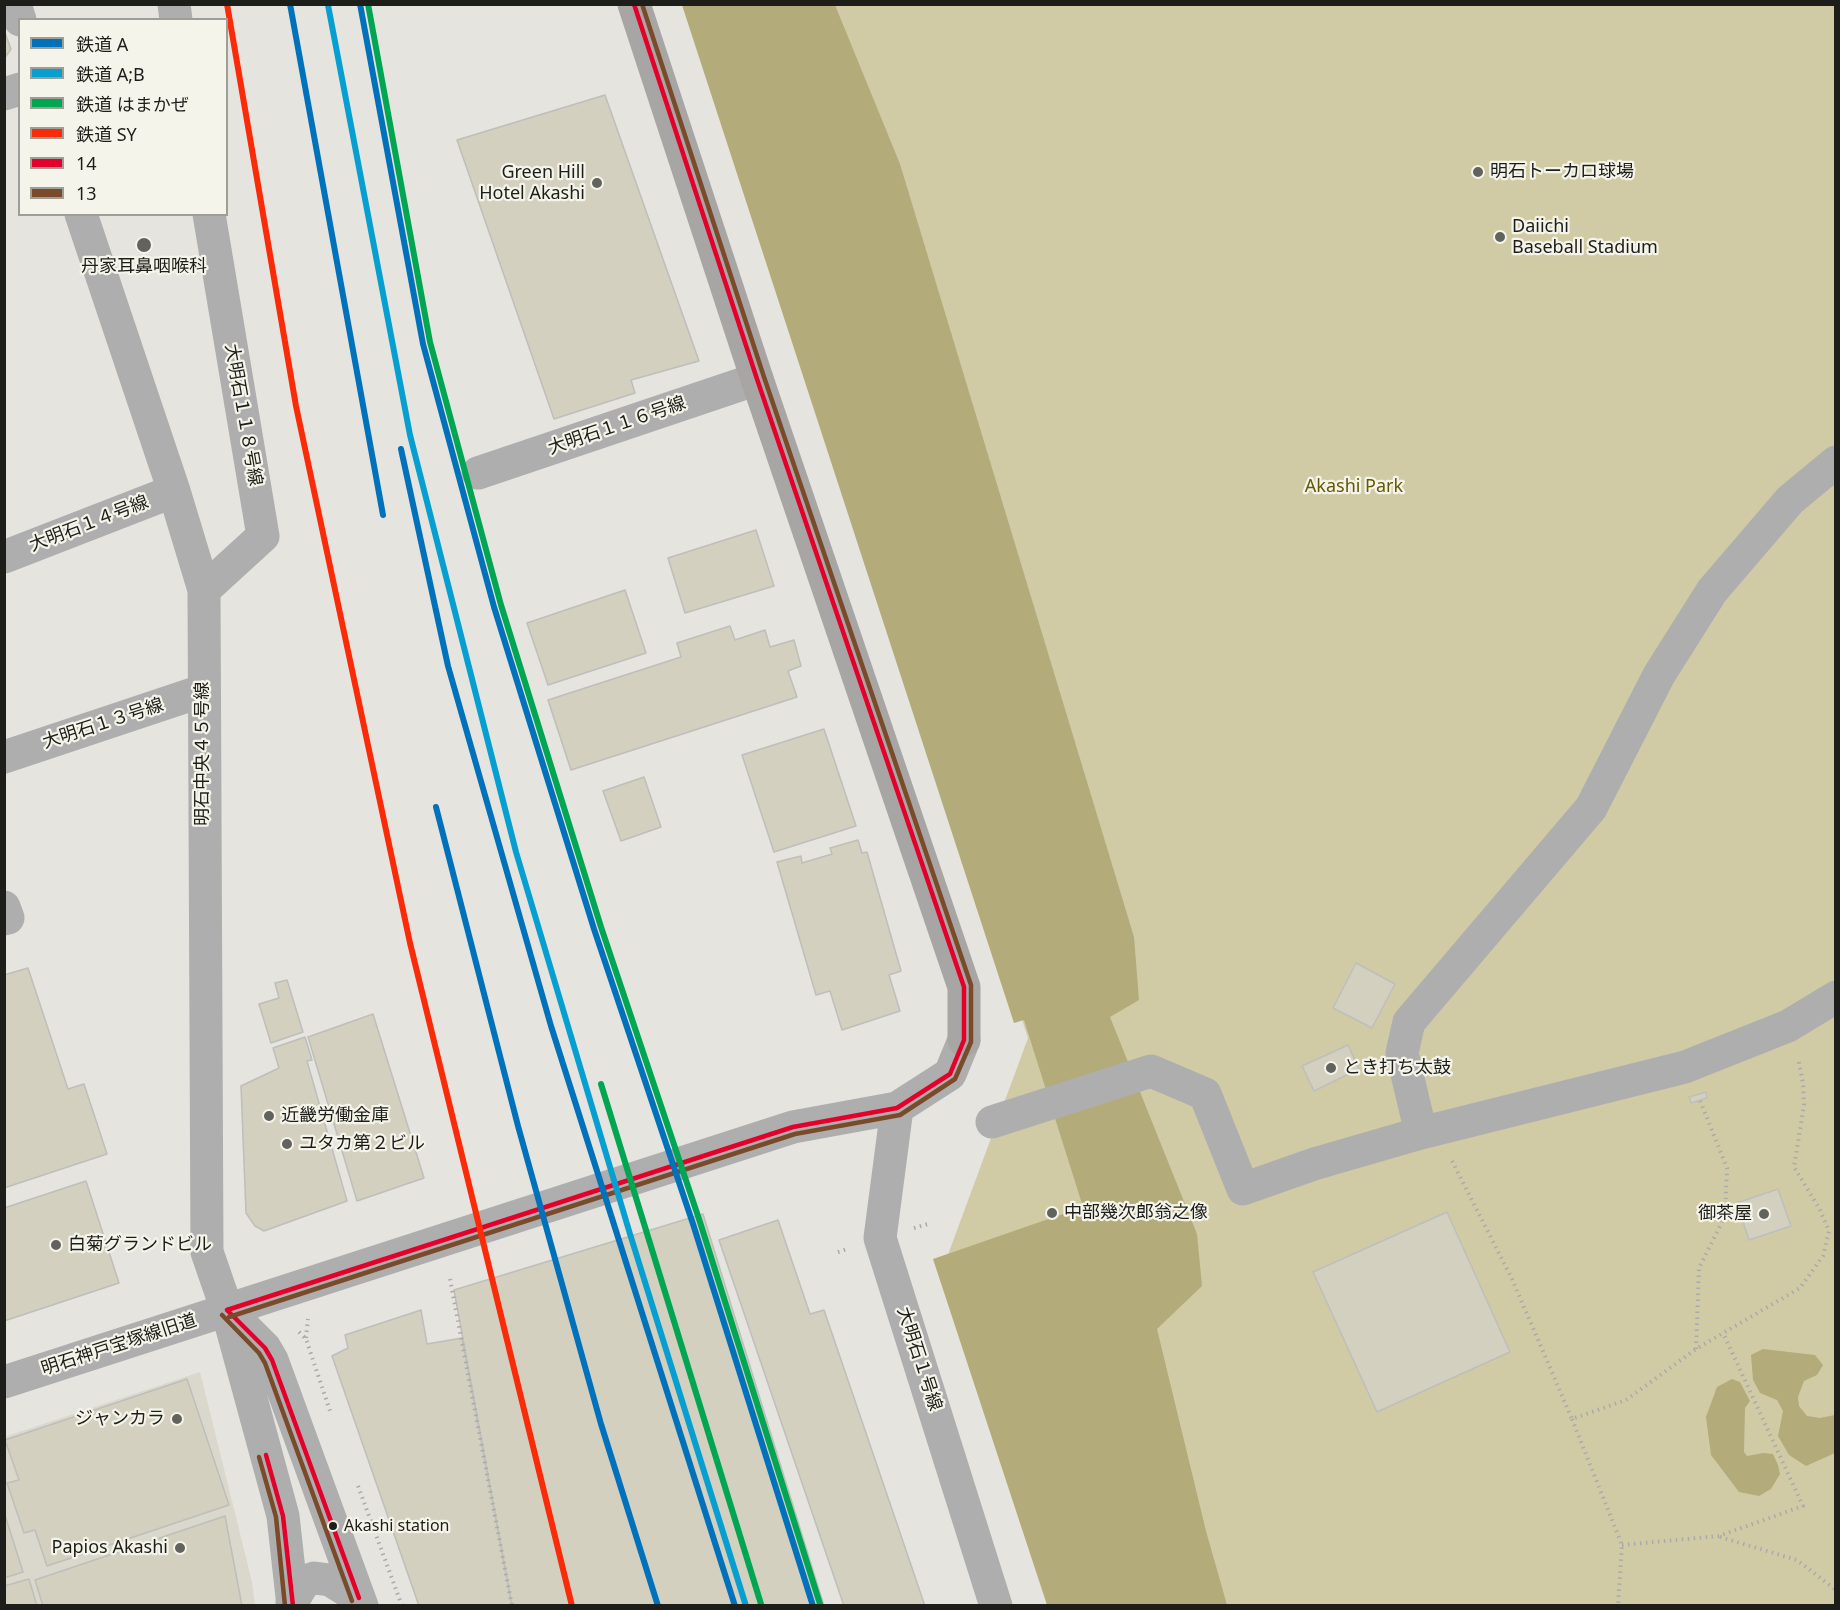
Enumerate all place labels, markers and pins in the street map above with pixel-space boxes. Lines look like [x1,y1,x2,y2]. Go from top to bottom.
place label: 明石トーカロ球場 [1490,161,1634,183]
place label: Green Hill Hotel Akashi [479,162,585,204]
marker: 明石トーカロ球場 [1471,165,1485,179]
marker: Green Hill Hotel Akashi [590,176,604,190]
place label: Daiichi Baseball Stadium [1512,216,1658,258]
marker: Daiichi Baseball Stadium [1493,230,1507,244]
marker: 丹家耳鼻咽喉科 [135,236,153,254]
place label: 丹家耳鼻咽喉科 [81,256,207,278]
place label: とき打ち太鼓 [1343,1057,1451,1079]
marker: とき打ち太鼓 [1324,1061,1338,1075]
place label: 近畿労働金庫 [281,1105,389,1127]
marker: 近畿労働金庫 [262,1109,276,1123]
place label: ユタカ第２ビル [299,1133,425,1155]
marker: ユタカ第２ビル [280,1137,294,1151]
place label: 中部幾次郎翁之像 [1064,1202,1208,1224]
place label: 御茶屋 [1698,1203,1752,1225]
marker: 中部幾次郎翁之像 [1045,1206,1059,1220]
marker: 御茶屋 [1757,1207,1771,1221]
place label: 白菊グランドビル [68,1234,212,1256]
marker: 白菊グランドビル [49,1238,63,1252]
place label: ジャンカラ [75,1408,165,1430]
marker: ジャンカラ [170,1412,184,1426]
place label: Akashi station [344,1516,449,1536]
marker: Akashi station [327,1520,339,1532]
place label: Papios Akashi [52,1537,168,1559]
marker: Papios Akashi [173,1541,187,1555]

